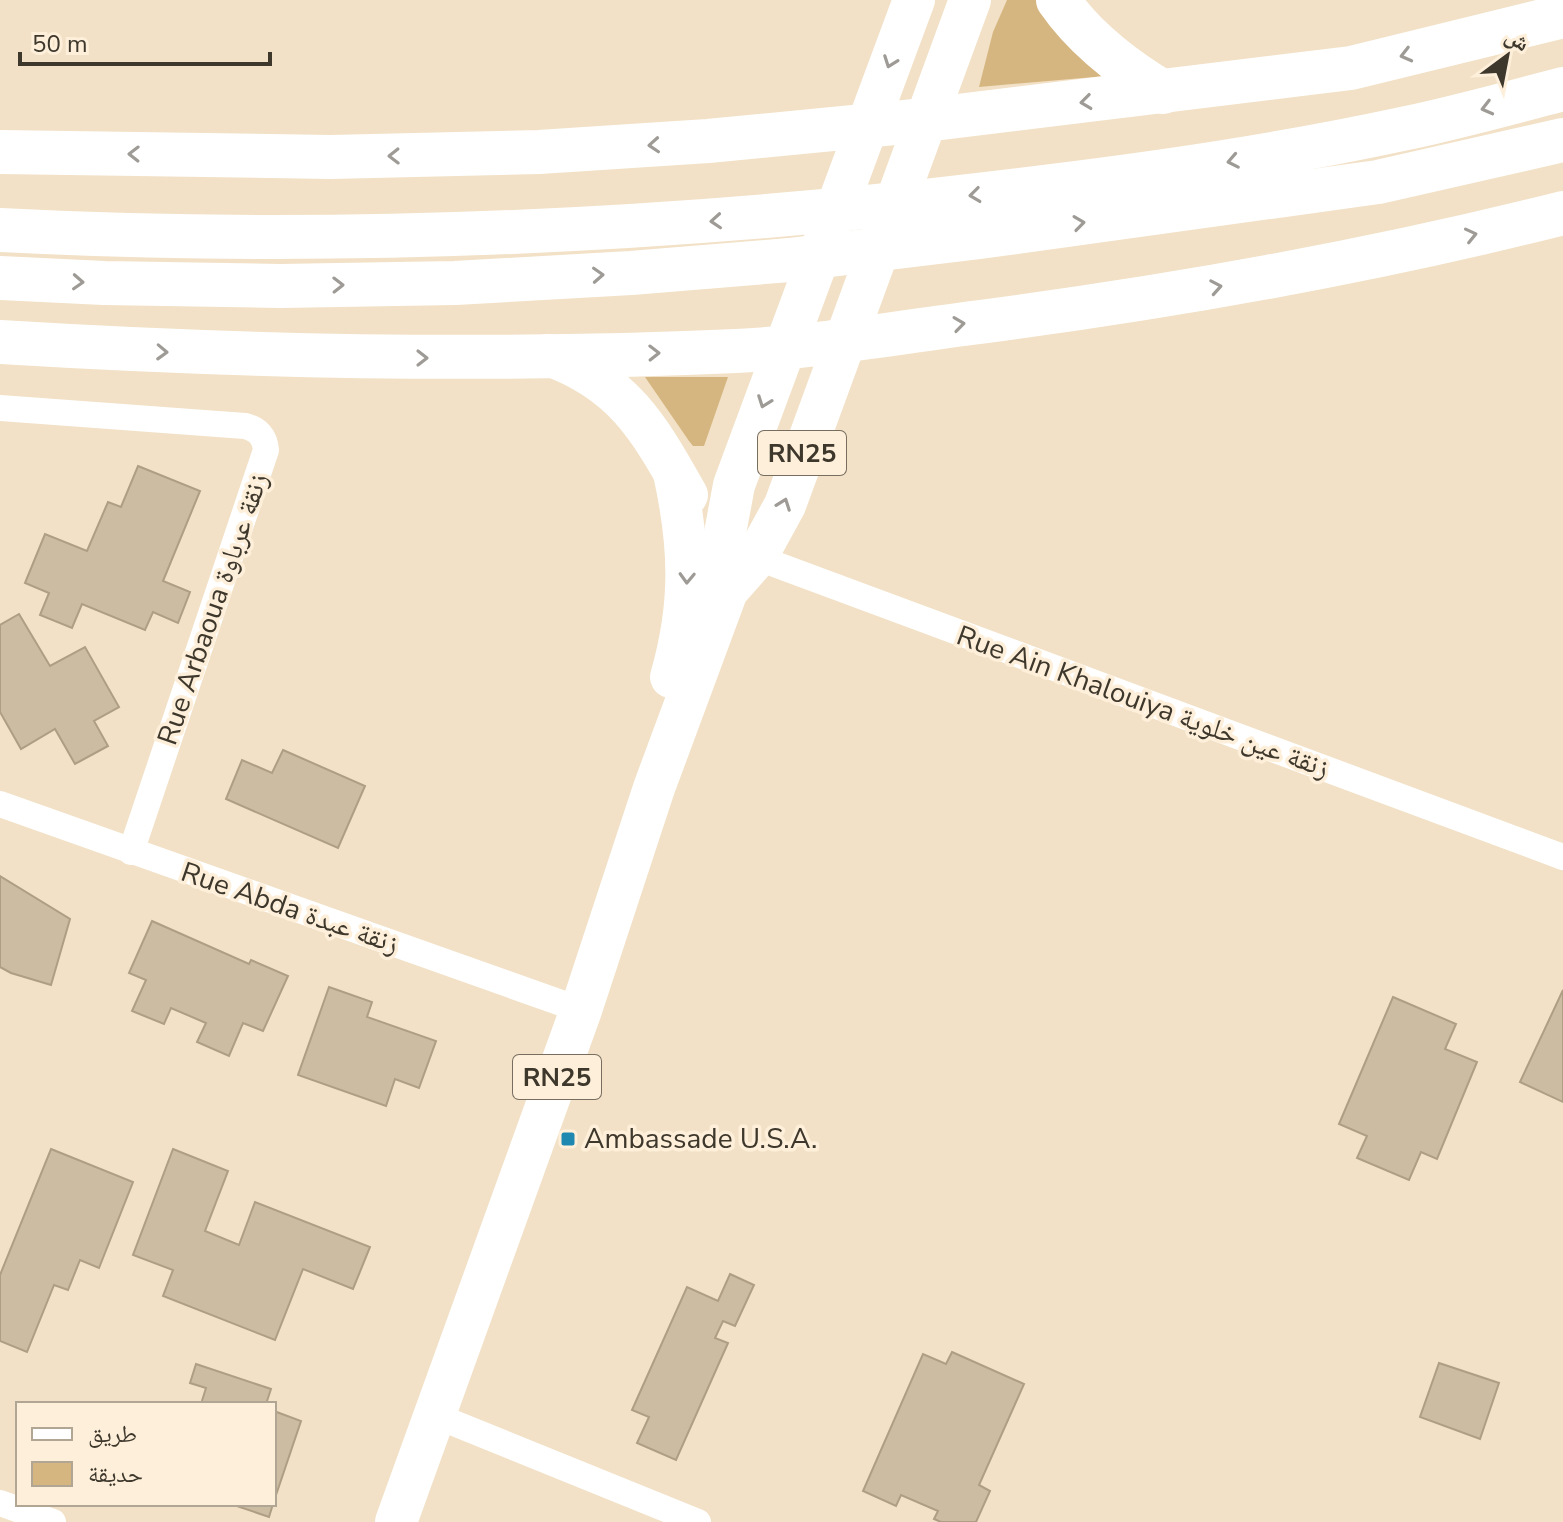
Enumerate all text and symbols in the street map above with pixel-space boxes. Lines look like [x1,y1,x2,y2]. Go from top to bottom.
scale bar [20,16,270,66]
north arrow [1467,16,1547,96]
text: ش [1499,21,1535,59]
text: 50 m [32,28,88,60]
one-way arrow [1399,45,1413,62]
one-way arrow [883,55,900,69]
one-way arrow [1079,93,1092,110]
one-way arrow [1481,99,1495,116]
one-way arrow [647,136,660,153]
one-way arrow [127,145,140,163]
one-way arrow [387,147,400,165]
one-way arrow [1226,152,1240,169]
one-way arrow [968,187,981,204]
one-way arrow [709,212,722,229]
one-way arrow [1073,215,1086,232]
one-way arrow [1463,227,1477,244]
one-way arrow [592,267,605,284]
one-way arrow [72,273,85,290]
one-way arrow [332,276,345,294]
one-way arrow [1209,280,1223,297]
one-way arrow [953,316,966,333]
one-way arrow [156,343,169,360]
one-way arrow [648,344,661,361]
one-way arrow [416,349,429,367]
one-way arrow [758,394,774,408]
road number: RN25 [758,431,846,475]
street label: Rue Arbaoua زنقة عرباوة [149,468,277,750]
one-way arrow [775,497,791,511]
one-way arrow [678,572,695,585]
street label: Rue Ain Khalouiya زنقة عين خلوية [951,617,1335,787]
street label: Rue Abda زنقة عبدة [176,853,404,963]
road number: RN25 [513,1055,601,1099]
place label: Ambassade U.S.A. [584,1120,817,1158]
marker: Ambassade U.S.A. [559,1130,577,1148]
legend [16,1402,276,1506]
text: طريق [88,1418,137,1450]
text: حديقة [88,1458,143,1490]

